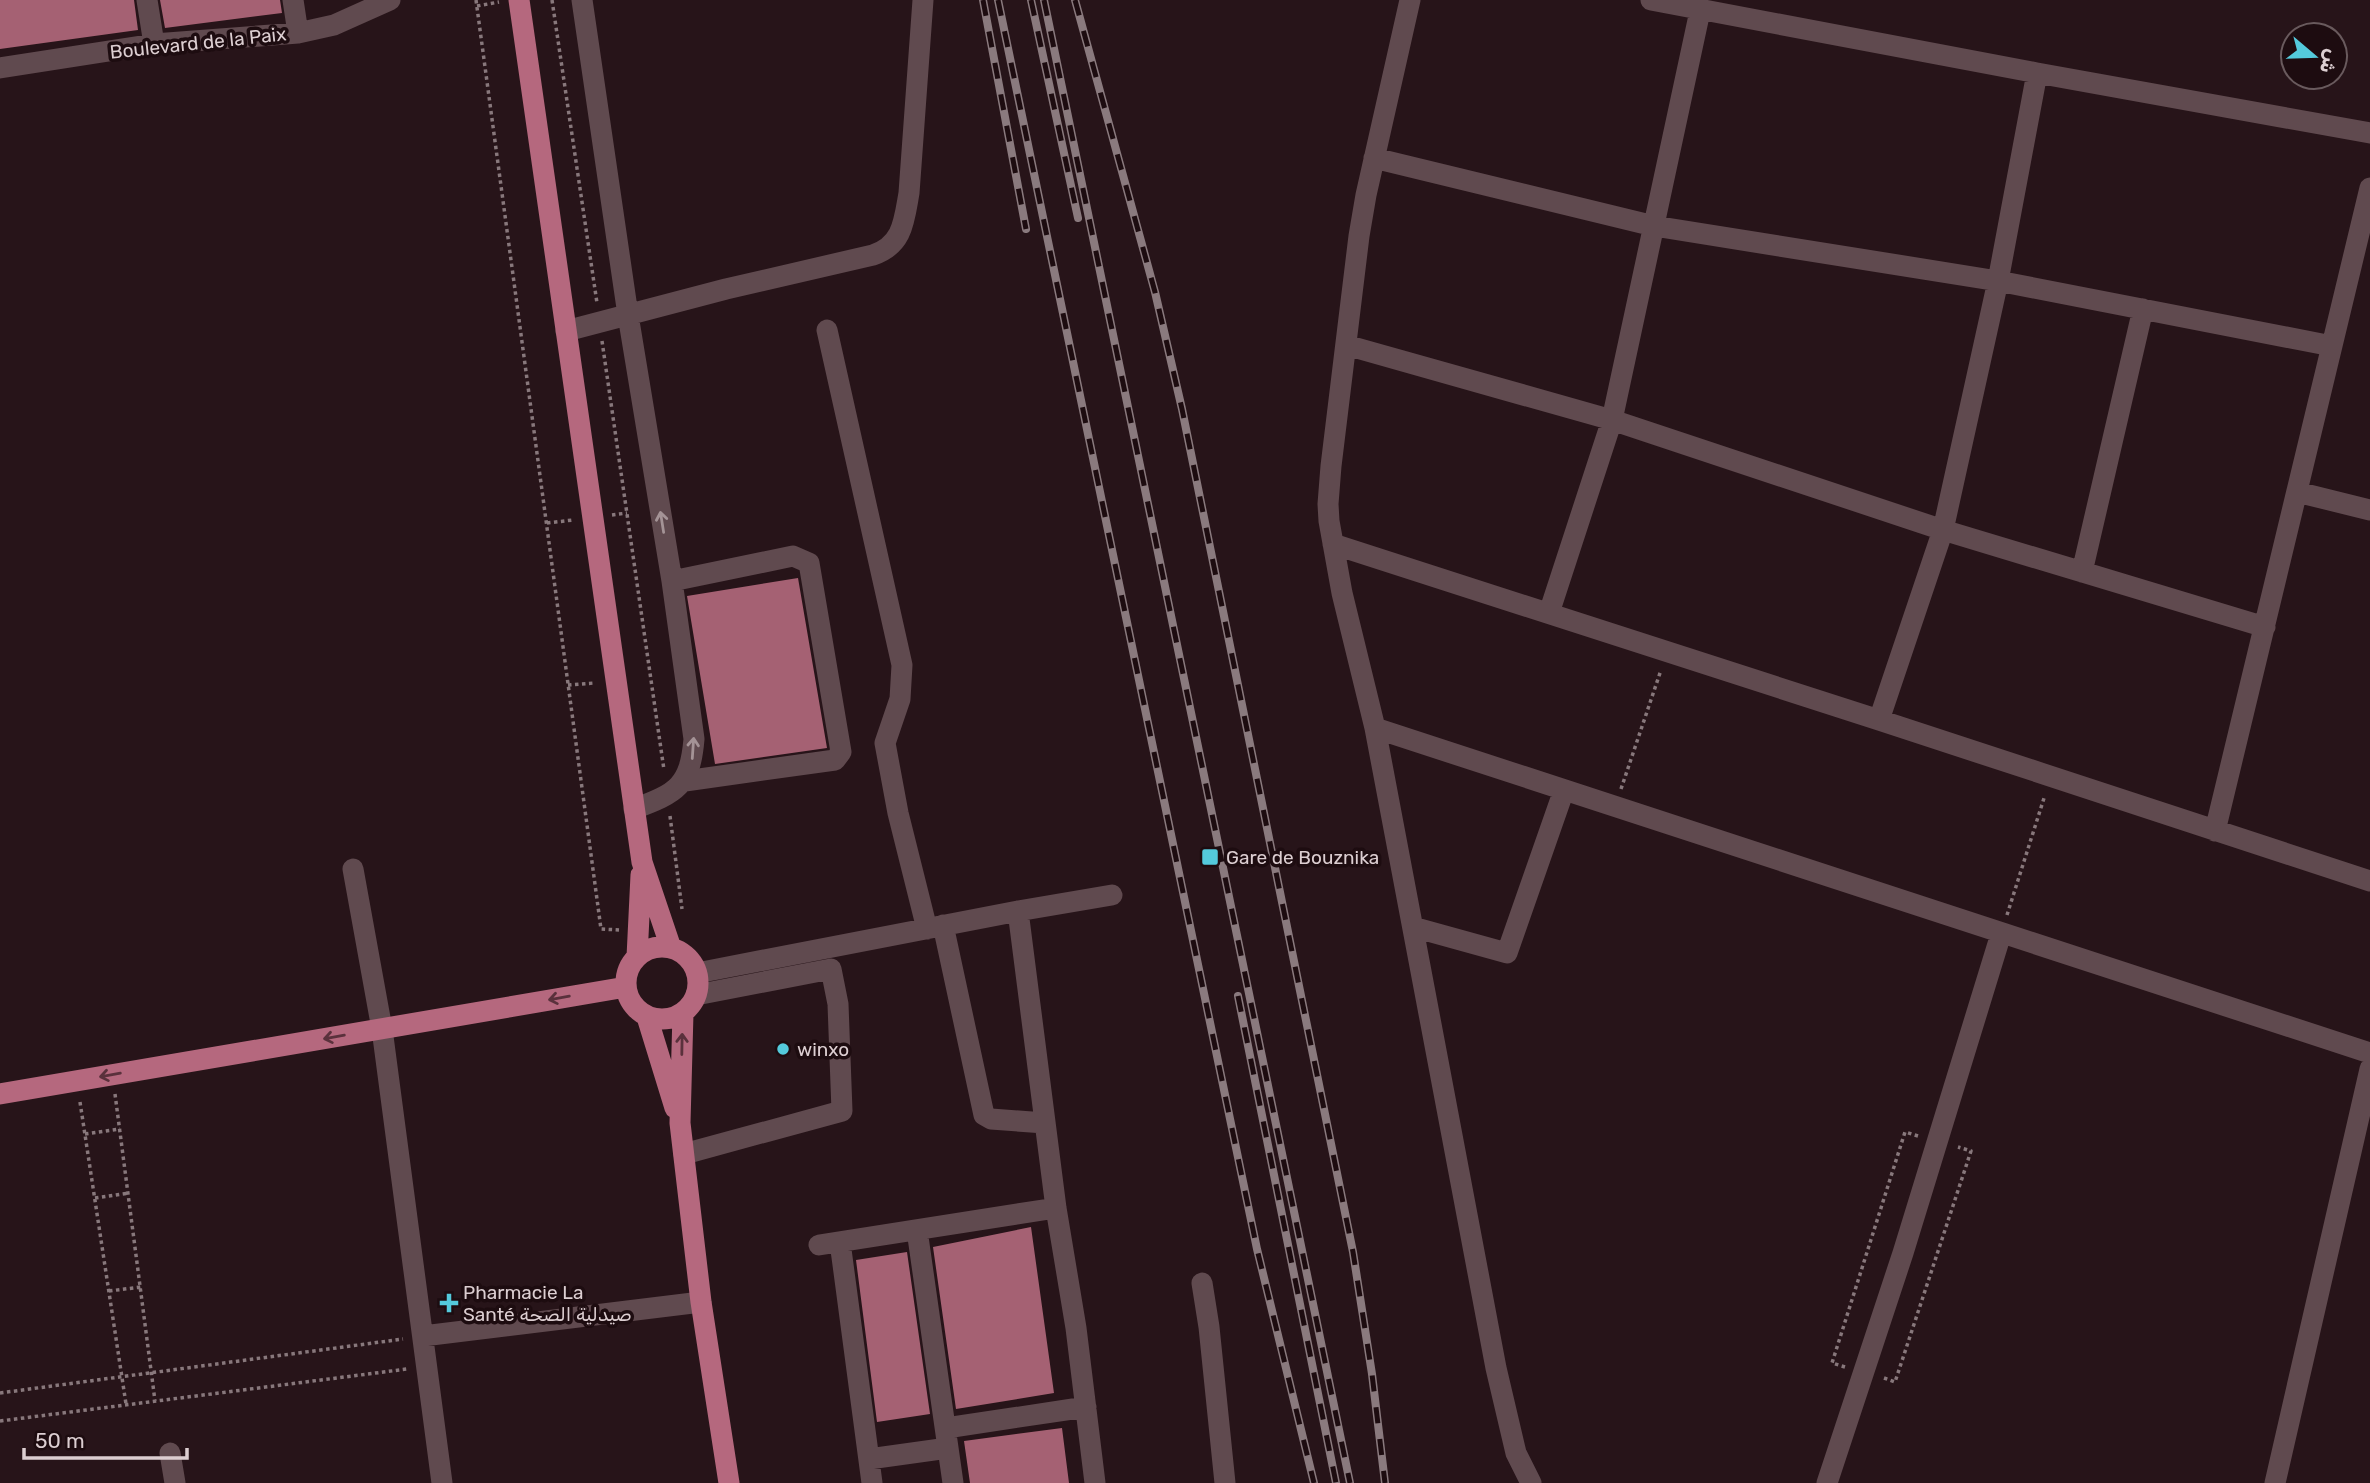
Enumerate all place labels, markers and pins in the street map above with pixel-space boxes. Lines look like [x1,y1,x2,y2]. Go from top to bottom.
place label: Gare de Bouznika [1226,846,1379,869]
marker: Gare de Bouznika [1200,847,1220,867]
place label: winxo [797,1038,849,1061]
marker: winxo [775,1041,791,1057]
place label: Pharmacie La Santé صيدلية الصحة [463,1281,632,1326]
marker: Pharmacie La Santé صيدلية الصحة [441,1295,457,1311]

